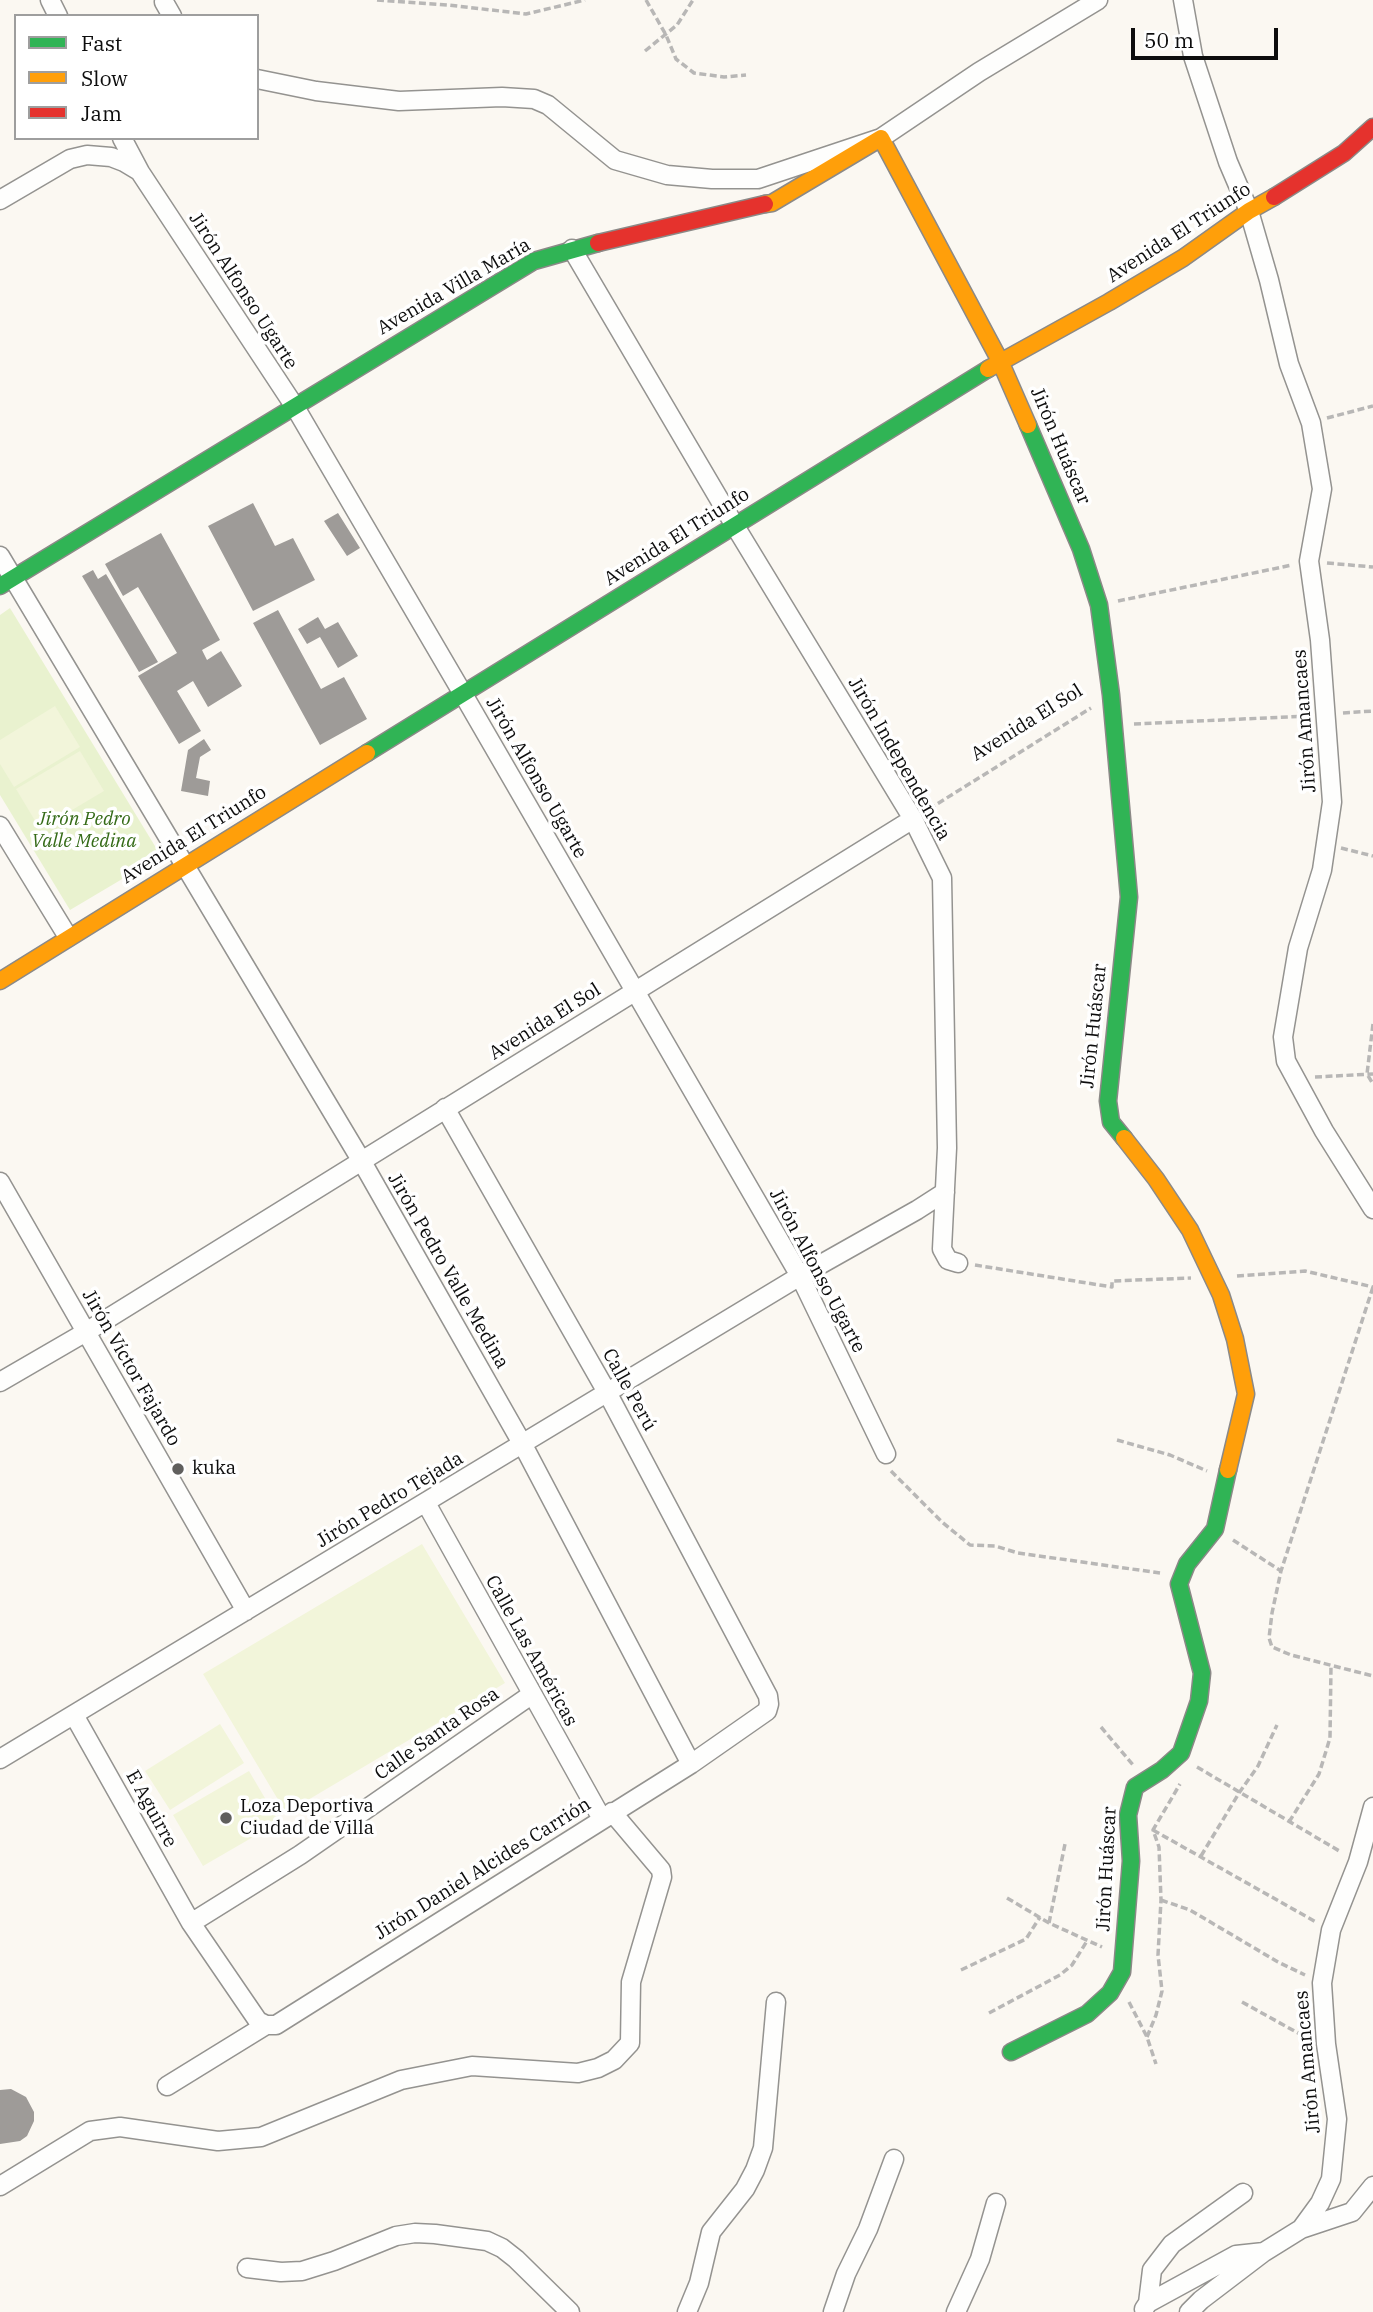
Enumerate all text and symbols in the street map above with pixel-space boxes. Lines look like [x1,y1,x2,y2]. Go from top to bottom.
legend [14,14,259,140]
scale bar [1135,14,1282,58]
text: 50 m [1144,26,1194,54]
text: Fast [81,29,122,57]
text: Slow [81,64,128,92]
text: Jam [81,99,122,127]
street label: Avenida El Triunfo [1103,178,1255,288]
street label: Jirón Alfonso Ugarte [184,208,302,374]
street label: Avenida Villa María [373,234,535,340]
street label: Jirón Huáscar [1025,384,1095,508]
street label: Avenida El Triunfo [600,483,754,591]
street label: Jirón Amancaes [1289,649,1321,793]
street label: Jirón Independencia [843,673,955,845]
street label: Avenida El Sol [967,680,1087,766]
street label: Jirón Alfonso Ugarte [481,693,591,863]
street label: Avenida El Triunfo [117,781,271,889]
park label: Jirón Pedro Valle Medina [32,809,136,853]
street label: Jirón Huáscar [1076,963,1112,1089]
street label: Avenida El Sol [485,979,605,1065]
street label: Jirón Pedro Valle Medina [383,1169,513,1373]
street label: Jirón Alfonso Ugarte [764,1185,870,1357]
street label: Jirón Víctor Fajardo [77,1286,185,1450]
street label: Calle Perú [597,1345,661,1435]
street label: Jirón Pedro Tejada [313,1447,467,1553]
place label: kuka [192,1458,236,1480]
marker: kuka [170,1461,186,1477]
street label: Calle Las Américas [480,1572,582,1730]
street label: Calle Santa Rosa [370,1683,504,1785]
street label: E Aguirre [120,1766,182,1852]
street label: Jirón Daniel Alcides Carrión [371,1793,595,1945]
place label: Loza Deportiva Ciudad de Villa [240,1796,374,1840]
street label: Jirón Huáscar [1092,1806,1122,1932]
marker: Loza Deportiva Ciudad de Villa [218,1810,234,1826]
street label: Jirón Amancaes [1290,1989,1326,2135]

